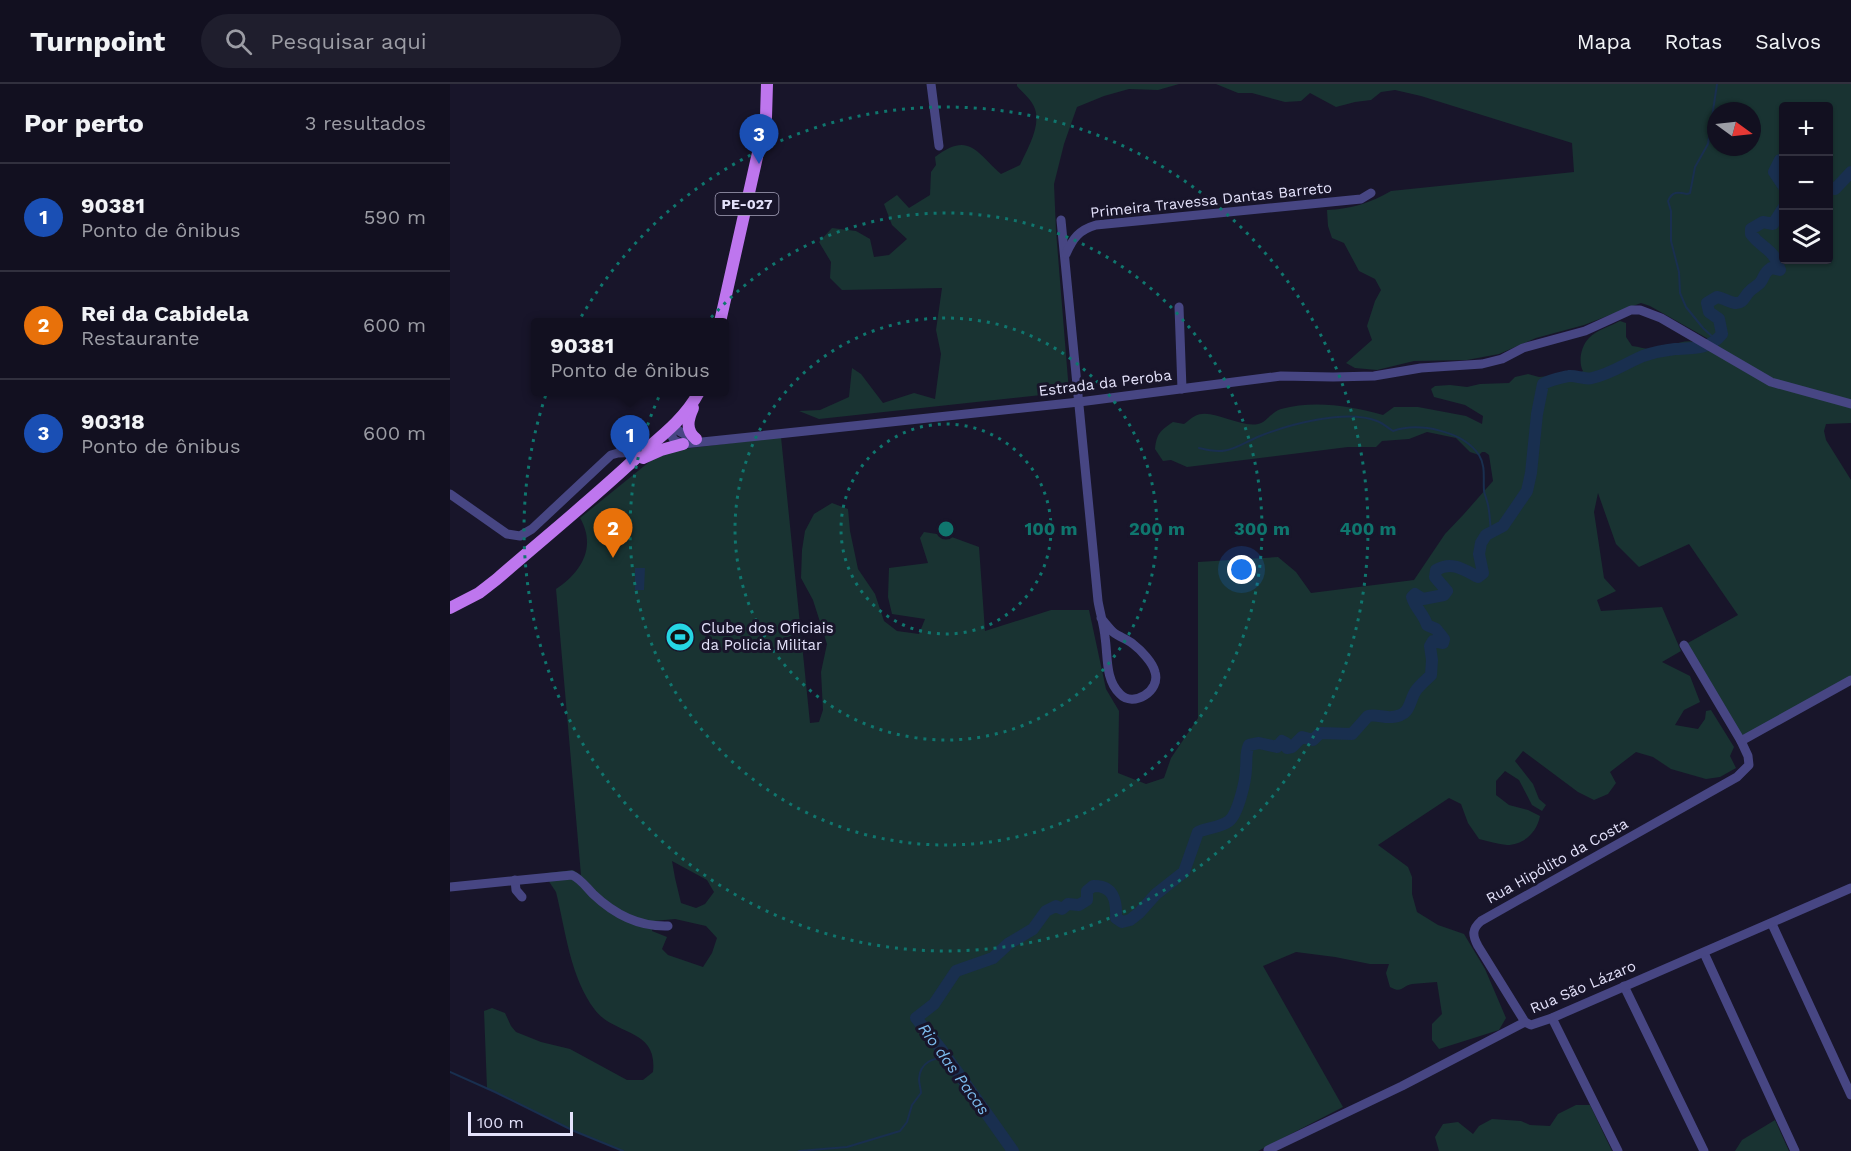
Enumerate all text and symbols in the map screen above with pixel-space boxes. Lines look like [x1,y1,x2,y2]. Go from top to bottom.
search box [201,14,621,68]
text: Turnpoint [30,25,165,58]
icon: search [222,25,255,58]
text: Pesquisar aqui [270,29,427,54]
text: Mapa [1577,29,1631,54]
text: Rotas [1664,29,1722,54]
text: Salvos [1755,29,1821,54]
north arrow [1707,102,1761,156]
map controls [1779,102,1833,264]
button: + [1779,102,1833,156]
text: Por perto [24,108,144,138]
text: 3 resultados [305,111,426,135]
pin: 3 [740,115,778,164]
button: − [1779,156,1833,210]
street label: Primeira Travessa Dantas Barreto [1089,178,1333,222]
text: 90381 [81,193,145,218]
road number: PE-027 [716,193,778,215]
text: 1 [39,205,48,229]
text: 590 m [364,205,426,229]
button: layers [1779,210,1833,264]
text: Ponto de ônibus [81,218,240,242]
text: Rei da Cabidela [81,301,249,326]
text: 2 [38,313,49,337]
text: 600 m [363,313,426,337]
popup [531,318,729,396]
text: Restaurante [81,326,199,350]
text: 90381 [550,333,614,358]
text: Ponto de ônibus [550,358,710,382]
street label: Estrada da Peroba [1037,366,1173,400]
text: 90318 [81,409,145,434]
pin: 1 [610,416,650,465]
text: 3 [38,421,49,445]
text: 600 m [363,421,426,445]
text: Ponto de ônibus [81,434,240,458]
pin: 2 [594,508,632,558]
text: 100 m [1024,518,1078,539]
text: 200 m [1129,518,1185,539]
text: 300 m [1234,518,1290,539]
text: 400 m [1340,518,1396,539]
centre of rings [936,519,956,539]
your location [1227,555,1256,584]
place label: Clube dos Oficiais da Policia Militar [701,619,834,654]
sports icon: Clube dos Oficiais da Policia Militar [664,621,696,653]
street label: Rua Hipólito da Costa [1483,814,1631,908]
street label: Rua São Lázaro [1527,957,1639,1017]
water label: Rio das Pacas [914,1020,994,1118]
scale bar [468,1109,573,1136]
text: 100 m [477,1113,524,1132]

